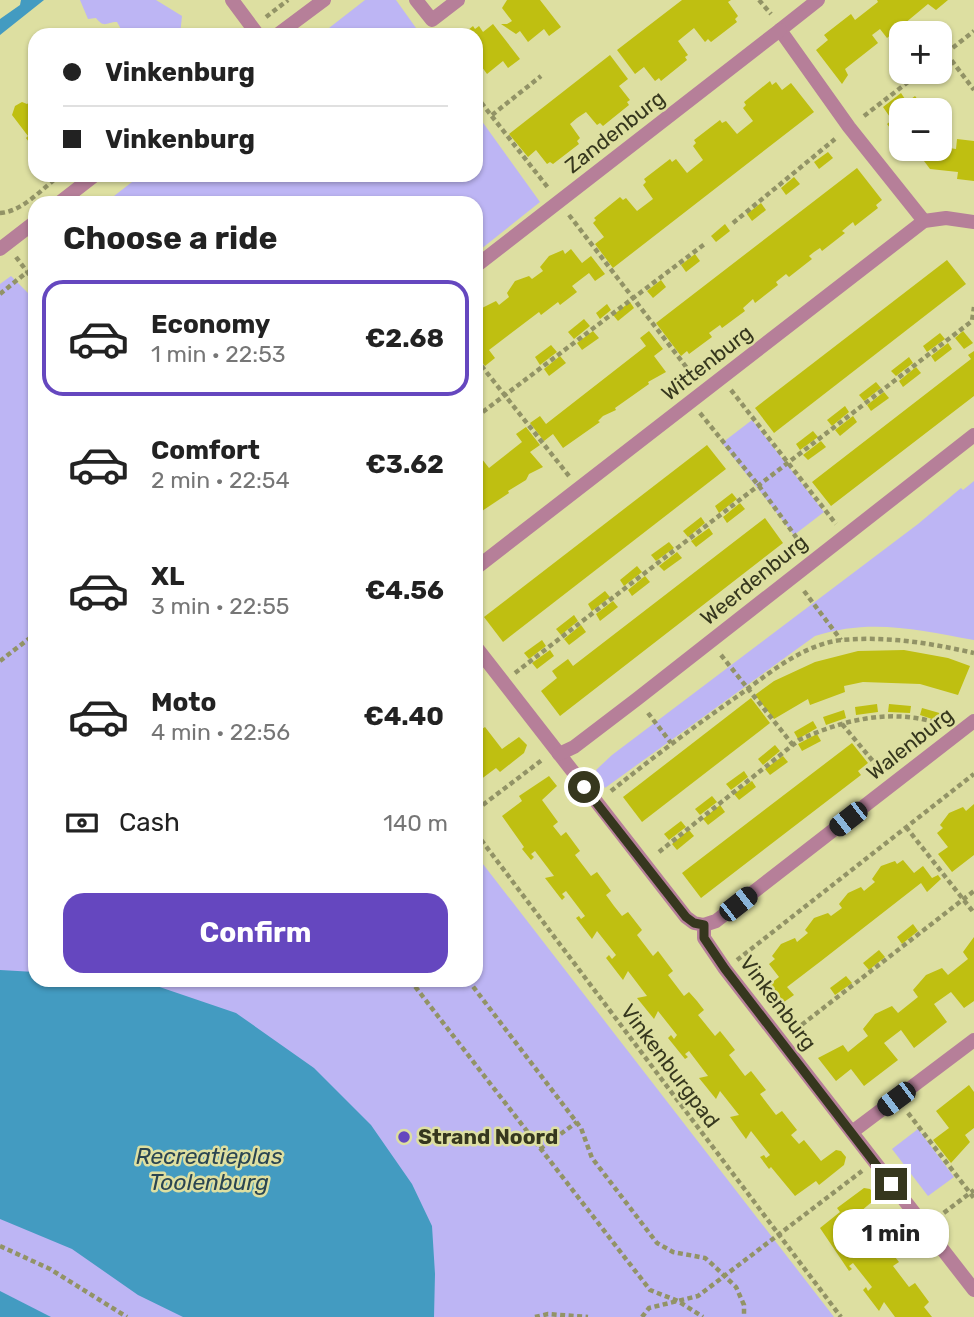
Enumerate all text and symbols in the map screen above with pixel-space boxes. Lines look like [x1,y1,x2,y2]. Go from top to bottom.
map controls [889,21,952,161]
button: + [889,21,952,84]
text: Vinkenburg [105,57,255,88]
street label: Zandenburg [560,85,669,178]
button: − [889,98,952,161]
text: Vinkenburg [105,124,255,155]
text: Choose a ride [63,219,277,257]
icon: car [67,307,130,370]
text: Economy [151,309,270,340]
street label: Wittenburg [656,319,757,406]
text: €2.68 [365,323,444,354]
text: 1 min · 22:53 [151,340,286,368]
icon: car [67,433,130,496]
text: Comfort [151,435,260,466]
text: €3.62 [365,449,444,480]
text: 2 min · 22:54 [151,466,290,494]
street label: Weerdenburg [695,529,812,630]
icon: car [67,559,130,622]
text: XL [151,561,184,592]
text: €4.56 [365,575,444,606]
text: 3 min · 22:55 [151,592,289,620]
icon: car [67,685,130,748]
text: Moto [151,687,216,718]
text: €4.40 [363,701,444,732]
street label: Walenburg [861,702,958,785]
text: 4 min · 22:56 [151,718,290,746]
route start [568,771,600,803]
car [825,798,872,840]
icon: cash [63,804,101,842]
text: Cash [119,807,180,838]
text: 140 m [383,809,448,837]
car [715,883,762,925]
button: Confirm [63,893,448,973]
street label: Vinkenburg [735,951,822,1055]
street label: Vinkenburgpad [616,999,725,1132]
car [873,1078,920,1120]
place label: Strand Noord [418,1124,558,1149]
marker: Strand Noord [396,1129,412,1145]
water label: Recreatieplas Toolenburg [135,1142,283,1196]
route end [875,1168,907,1200]
callout: 1 min [833,1208,949,1258]
text: 1 min [862,1219,920,1247]

